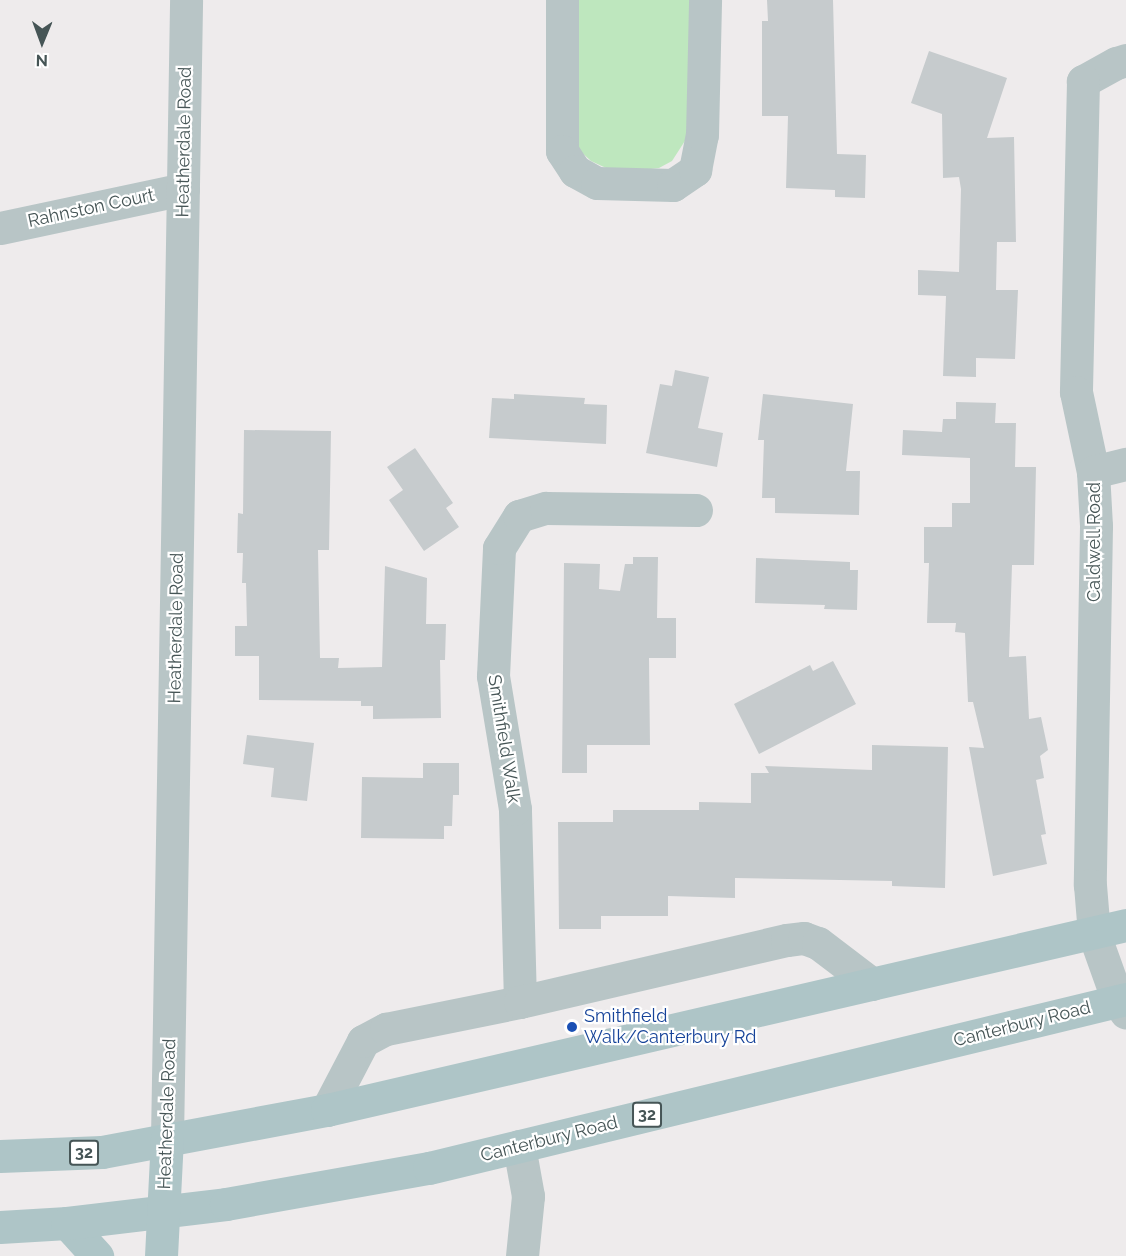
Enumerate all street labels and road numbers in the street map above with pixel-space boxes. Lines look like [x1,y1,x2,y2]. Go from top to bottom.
street label: Heatherdale Road [172,66,196,218]
street label: Rahnston Court [26,184,156,232]
street label: Caldwell Road [1083,482,1105,602]
street label: Heatherdale Road [164,552,188,704]
street label: Smithfield Walk [483,673,525,805]
street label: Canterbury Road [951,996,1093,1052]
street label: Heatherdale Road [154,1038,180,1190]
road number: 32 [632,1102,662,1128]
street label: Canterbury Road [478,1111,620,1167]
road number: 32 [69,1140,99,1166]

